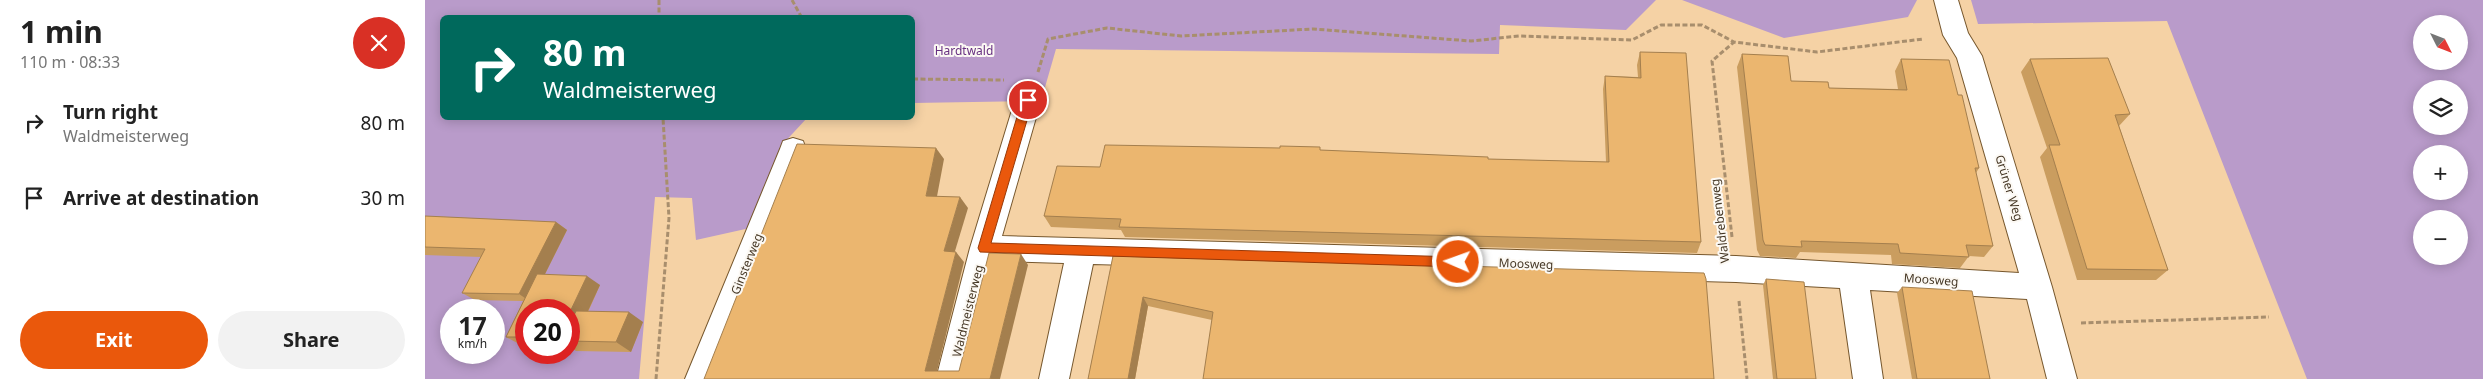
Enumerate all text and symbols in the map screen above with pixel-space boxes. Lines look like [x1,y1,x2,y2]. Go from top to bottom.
text: 1 min [20,11,103,52]
north arrow [2413,15,2467,70]
map controls [2413,15,2468,265]
button: close [353,17,405,69]
text: 80 m [543,29,626,76]
icon: right [460,35,525,100]
park label: Hardtwald [935,42,993,59]
text: 110 m · 08:33 [20,51,120,73]
text: Waldmeisterweg [543,74,716,104]
pin [1007,79,1049,121]
button: layers [2413,80,2468,135]
icon: arrive [1014,86,1042,114]
text: Turn right [63,99,158,125]
icon: right [20,109,48,137]
text: 80 m [361,110,405,136]
text: Waldmeisterweg [63,125,189,147]
button: + [2413,145,2468,200]
street label: Grüner Weg [1991,153,2028,223]
street label: Waldrebenweg [1706,178,1733,264]
icon: arrive [20,184,48,212]
text: Arrive at destination [63,185,259,211]
text: 30 m [361,185,405,211]
button: − [2413,210,2468,265]
street label: Ginsterweg [727,231,767,297]
position arrow [1431,235,1483,287]
street label: Moosweg [1498,254,1554,273]
street label: Waldmeisterweg [948,263,987,359]
street label: Moosweg [1903,269,1959,290]
speed limit sign: 20 [515,299,580,364]
text: 17 [458,308,487,342]
button: Exit [20,311,208,369]
button: Share [218,311,405,369]
text: km/h [458,335,487,352]

